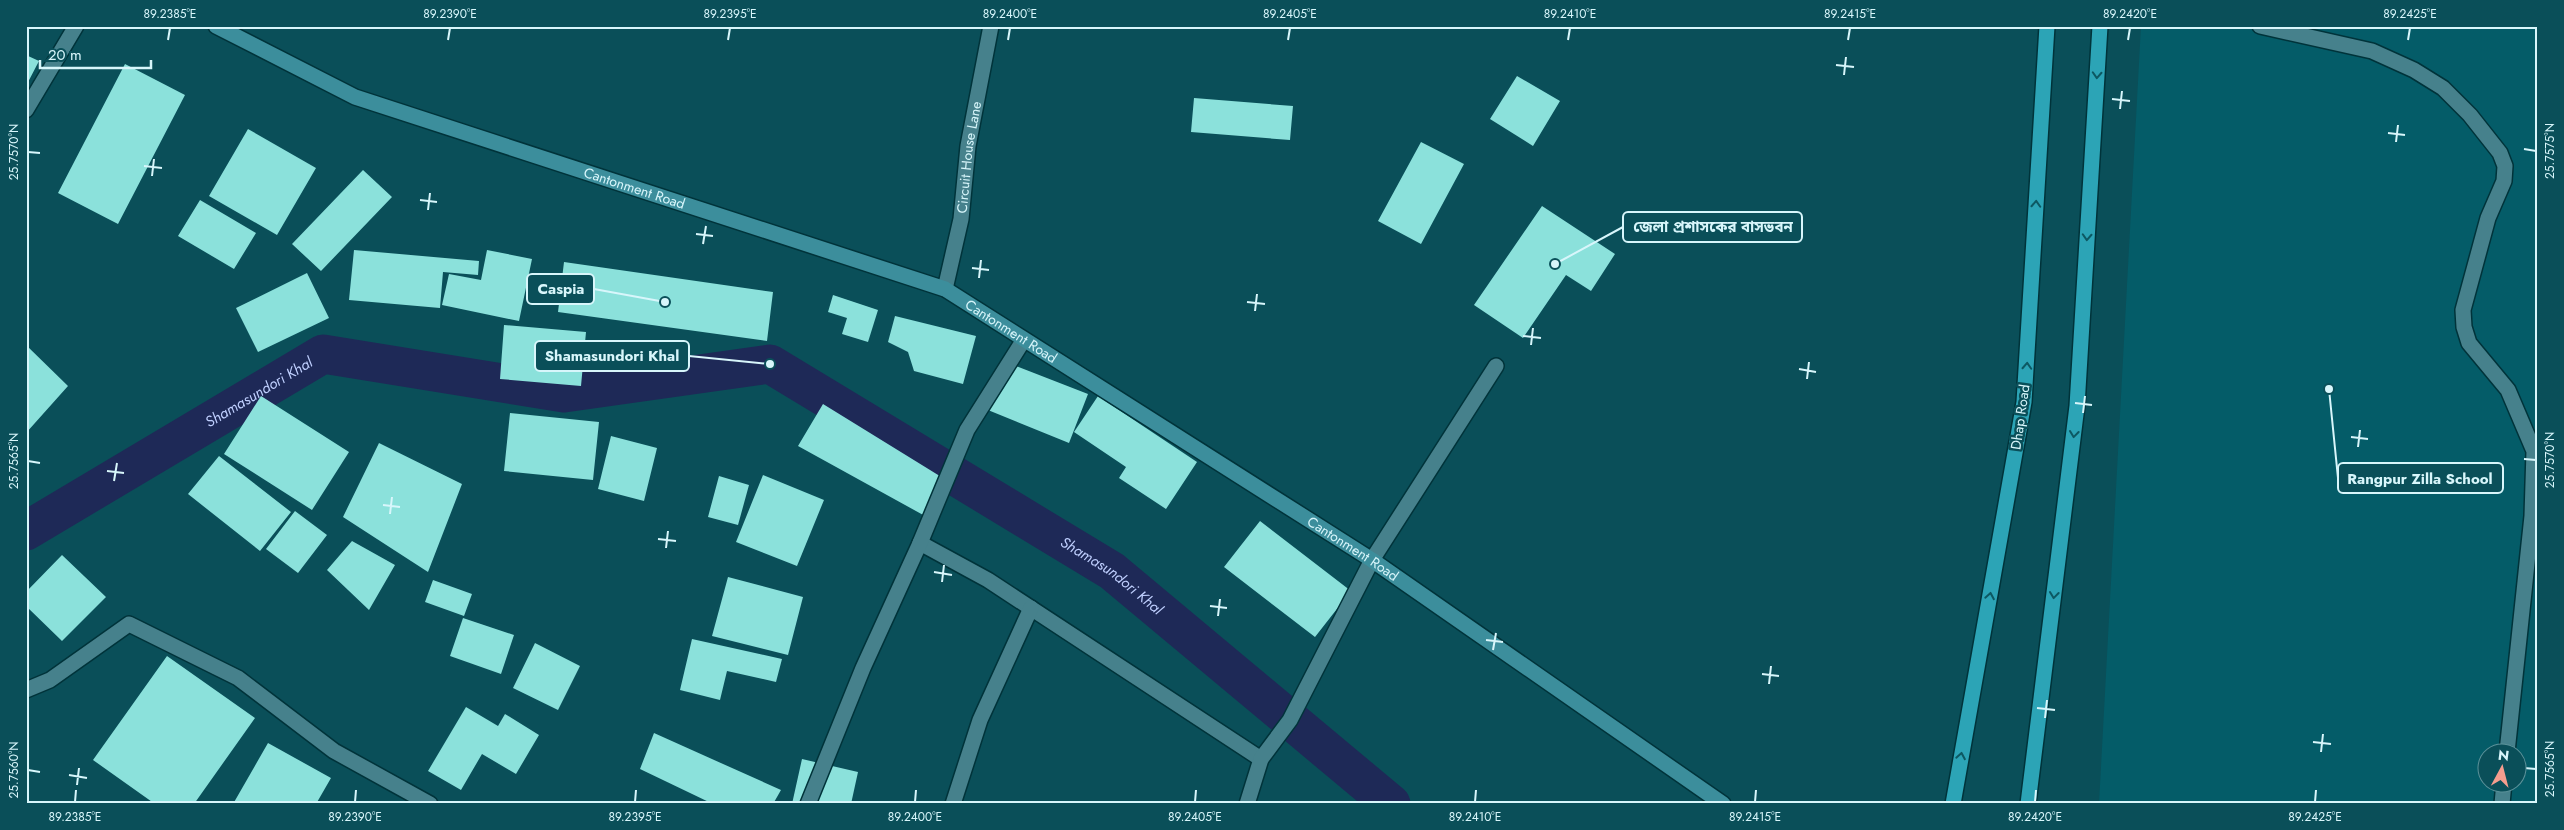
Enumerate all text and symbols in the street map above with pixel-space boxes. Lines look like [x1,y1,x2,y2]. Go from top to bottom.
text: 89.2385°E [144,5,196,23]
text: 89.2390°E [423,5,477,23]
text: 89.2395°E [703,5,757,23]
text: 89.2400°E [983,5,1037,23]
text: 89.2405°E [1263,5,1317,23]
text: 89.2410°E [1544,5,1596,23]
text: 89.2415°E [1824,5,1876,23]
text: 89.2420°E [2103,5,2157,23]
text: 89.2425°E [2383,5,2437,23]
scale bar [40,38,151,70]
text: 20 m [48,44,82,66]
one-way arrow [2092,71,2103,79]
street label: Circuit House Lane [952,100,986,214]
text: 25.7575°N [2541,123,2559,179]
text: 25.7570°N [5,124,23,180]
street label: Cantonment Road [581,162,688,214]
one-way arrow [2031,200,2042,208]
callout: জেলা প্রশাসকের বাসভবন [1623,212,1802,242]
text: জেলা প্রশাসকের বাসভবন [1633,216,1793,238]
one-way arrow [2082,233,2093,241]
callout: Caspia [527,274,594,304]
text: Caspia [538,278,584,300]
street label: Cantonment Road [961,294,1061,368]
callout: Shamasundori Khal [535,341,689,371]
text: Shamasundori Khal [545,345,679,367]
water label: Shamasundori Khal [201,351,317,433]
one-way arrow [2021,362,2032,370]
street label: Dhap Road [2006,383,2034,451]
one-way arrow [2069,430,2080,438]
text: 25.7570°N [2541,432,2559,488]
text: 25.7565°N [5,433,23,489]
callout: Rangpur Zilla School [2338,463,2503,493]
text: Rangpur Zilla School [2347,468,2493,490]
street label: Cantonment Road [1303,511,1403,586]
water label: Shamasundori Khal [1056,531,1168,620]
one-way arrow [1984,591,1995,600]
one-way arrow [2049,592,2060,600]
text: 25.7560°N [5,741,23,799]
text: 25.7565°N [2541,741,2559,797]
north arrow [2476,742,2526,792]
text: N [2497,744,2510,766]
one-way arrow [1956,751,1966,760]
text: 89.2385°E [49,808,101,826]
text: 89.2390°E [328,808,382,826]
text: 89.2395°E [608,808,662,826]
text: 89.2400°E [888,808,942,826]
text: 89.2405°E [1168,808,1222,826]
text: 89.2410°E [1449,808,1501,826]
text: 89.2415°E [1729,808,1781,826]
text: 89.2420°E [2008,808,2062,826]
text: 89.2425°E [2288,808,2342,826]

